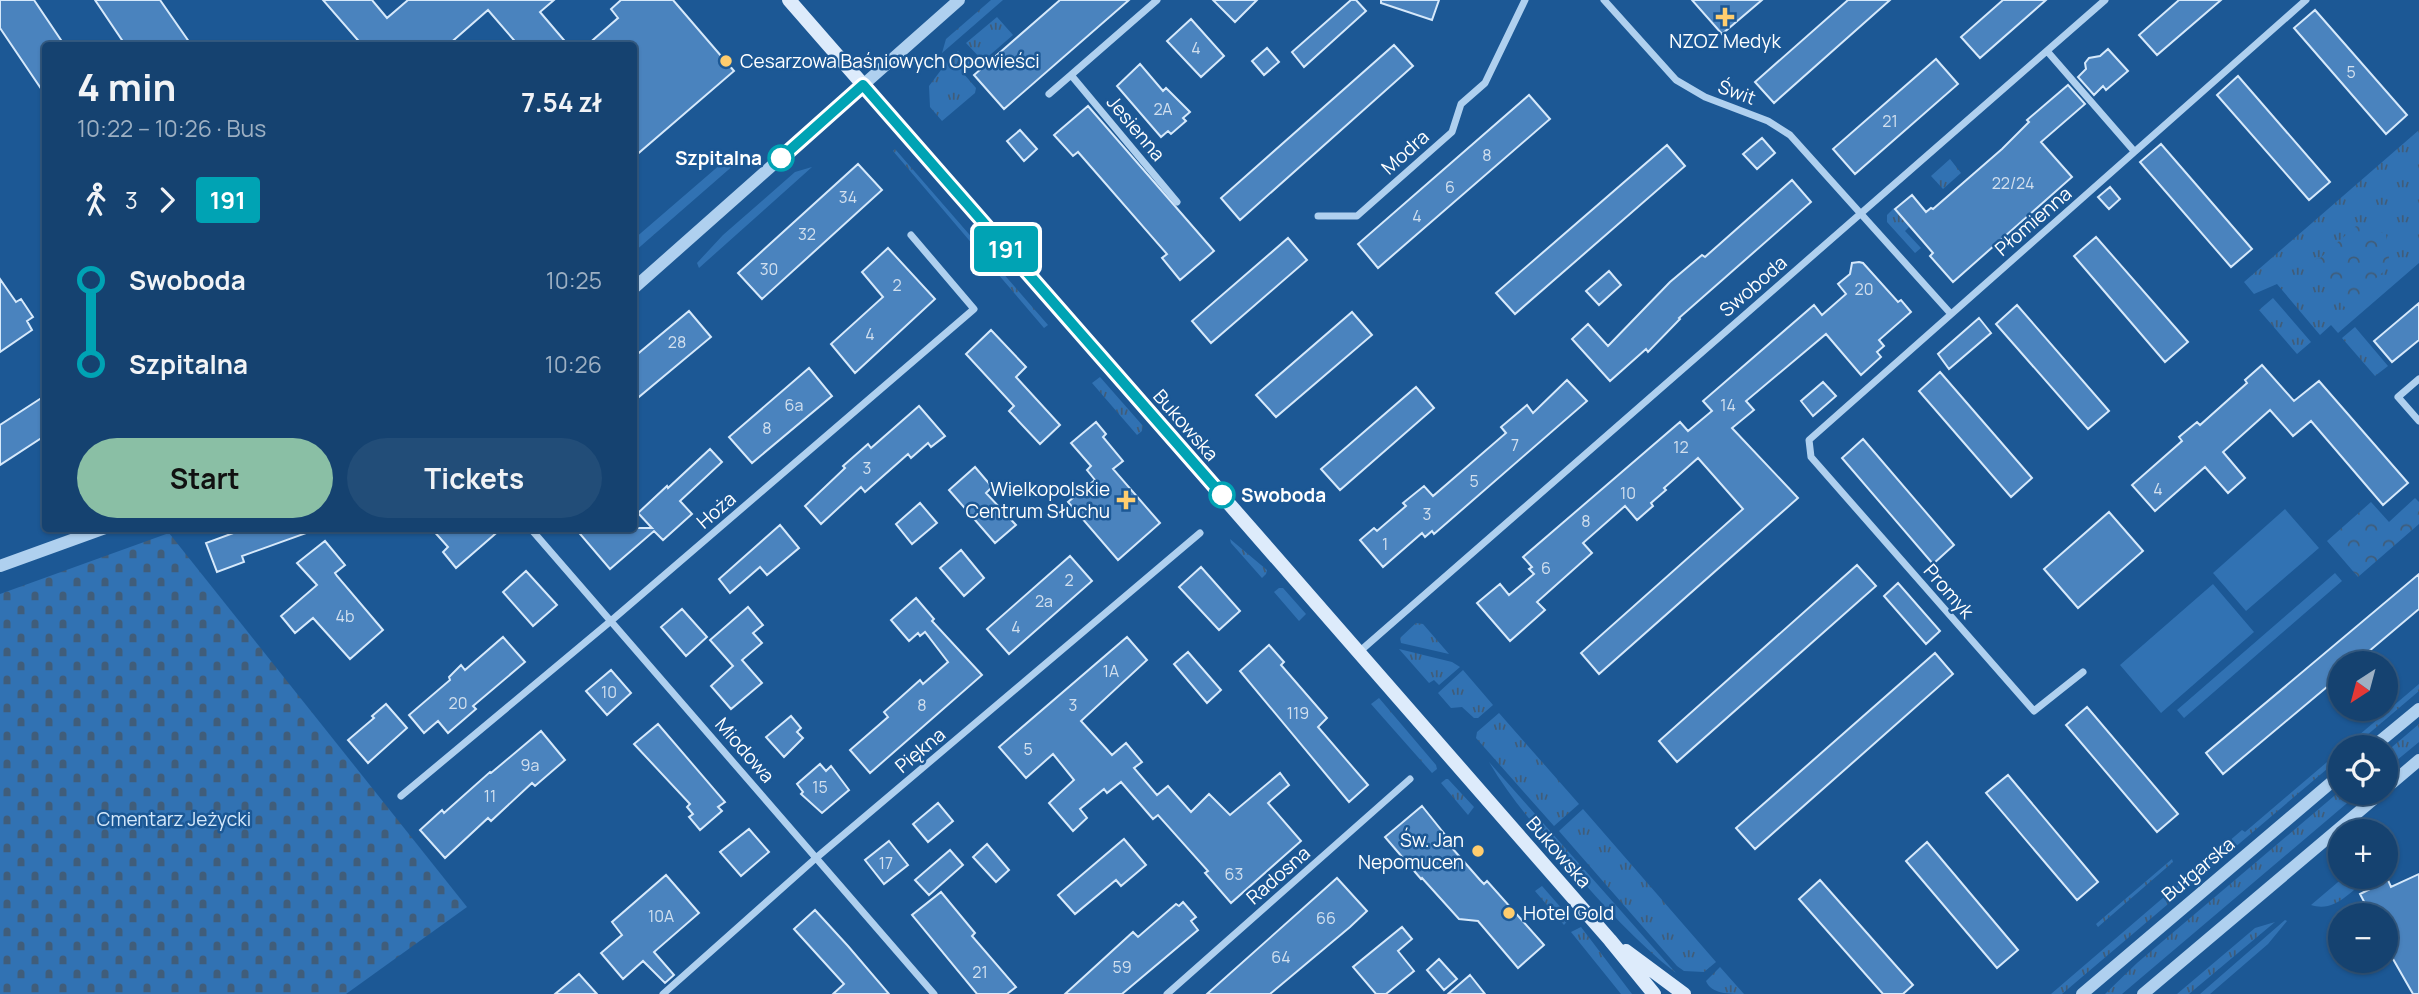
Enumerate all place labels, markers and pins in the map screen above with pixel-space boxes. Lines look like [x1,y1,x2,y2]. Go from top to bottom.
marker: NZOZ Medyk [1715,7,1735,27]
place label: NZOZ Medyk [1669,28,1781,54]
place label: Cesarzowa Baśniowych Opowieści [740,48,1040,74]
marker: Cesarzowa Baśniowych Opowieści [718,53,734,69]
place label: Szpitalna [675,145,762,171]
marker: Szpitalna [768,145,794,171]
place label: Wielkopolskie Centrum Słuchu [965,476,1110,524]
marker: Swoboda [1209,482,1235,508]
place label: Swoboda [1241,482,1326,508]
marker: Wielkopolskie Centrum Słuchu [1116,490,1136,510]
place label: Św. Jan Nepomucen [1358,827,1464,875]
marker: Św. Jan Nepomucen [1470,843,1486,859]
place label: Hotel Gold [1523,900,1614,926]
marker: Hotel Gold [1501,905,1517,921]

